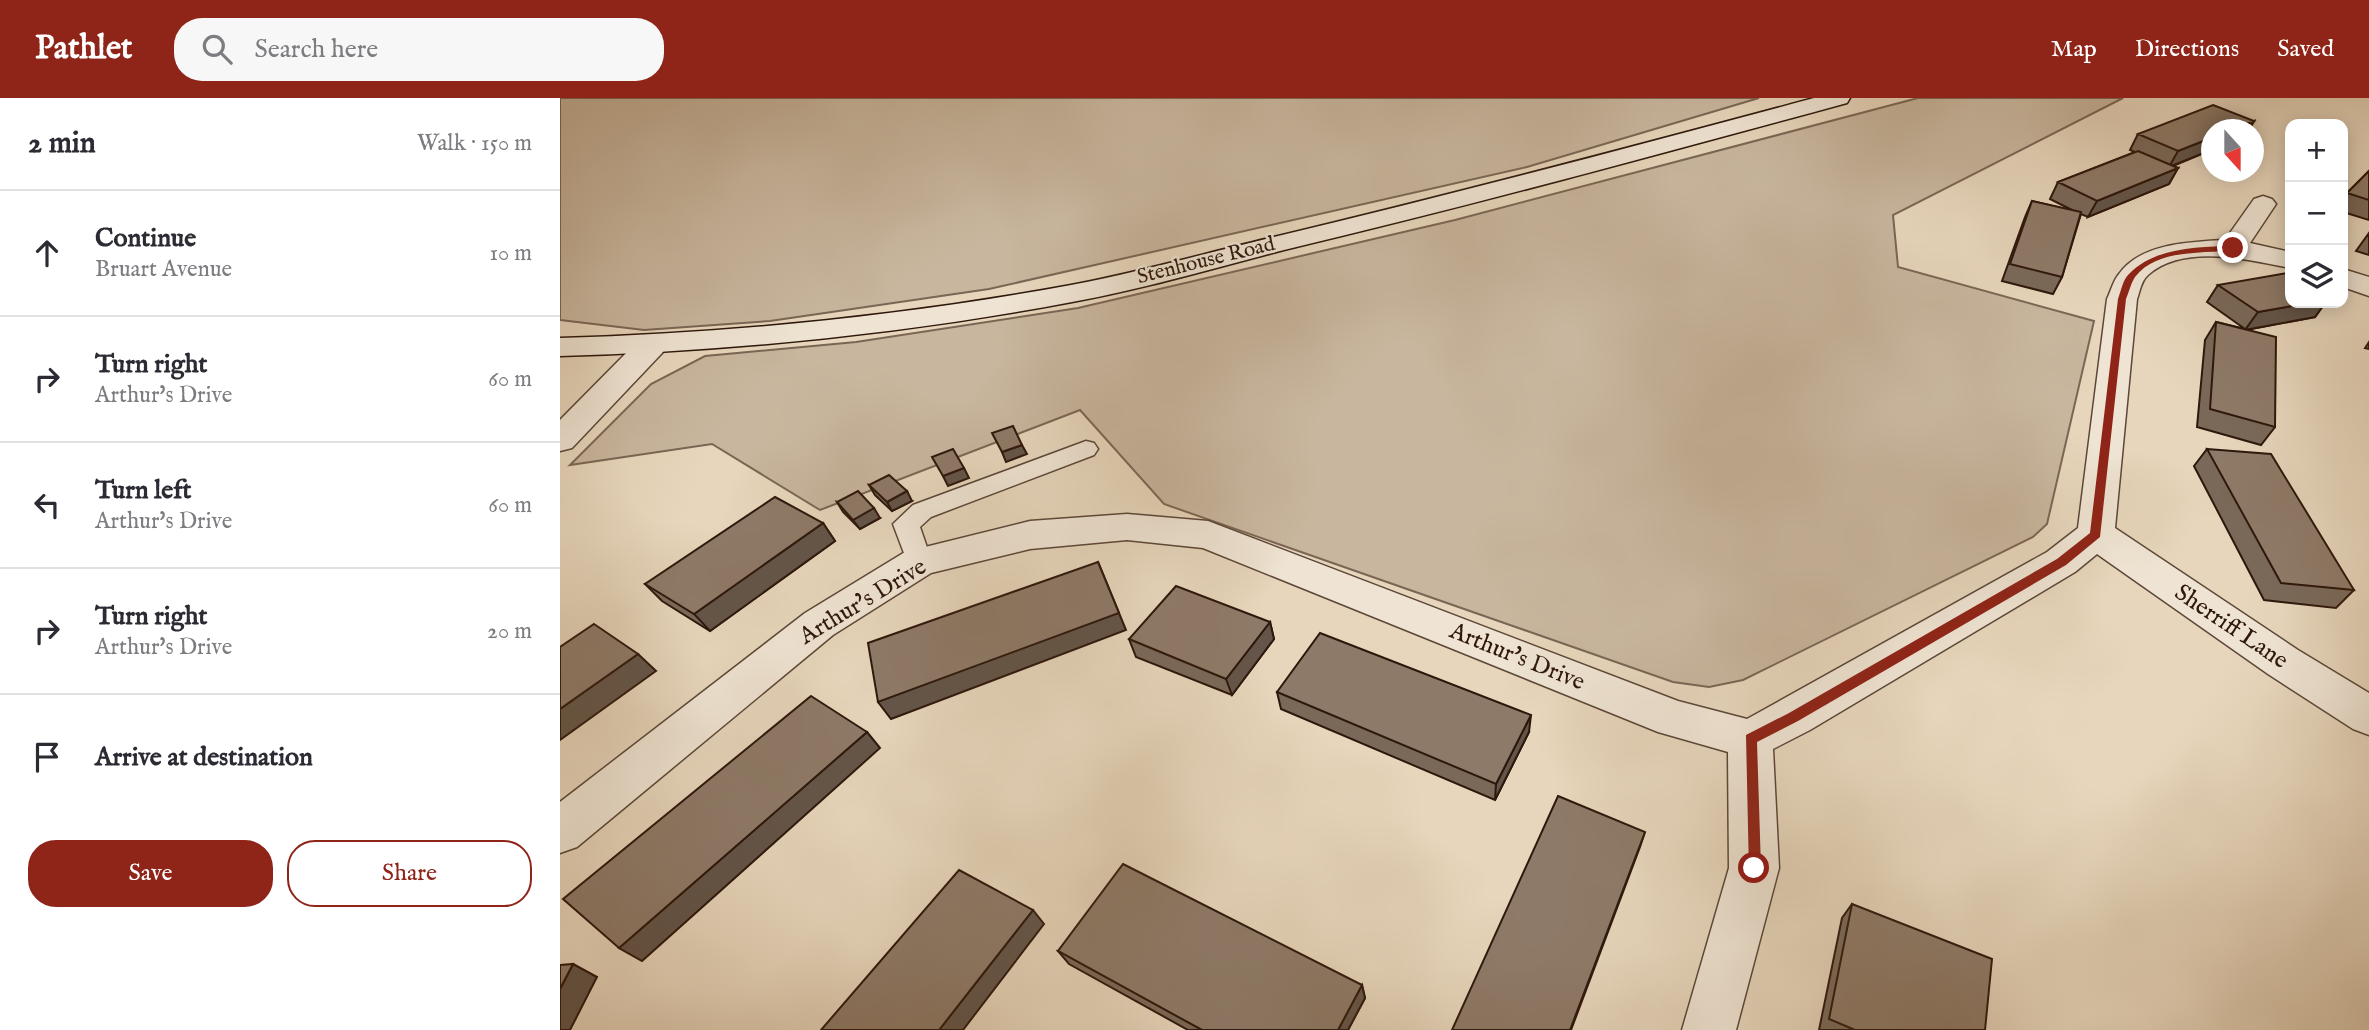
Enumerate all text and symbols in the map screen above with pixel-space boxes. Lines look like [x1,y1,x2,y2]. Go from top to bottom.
search box [174,18,664,81]
text: Pathlet [35,28,132,70]
icon: search [198,30,236,68]
text: Search here [254,33,378,66]
text: Map [2051,34,2097,65]
text: Directions [2135,34,2239,65]
text: Saved [2277,34,2334,65]
north arrow [2201,119,2264,182]
map controls [2285,119,2348,308]
button: + [2285,119,2348,182]
text: 2 min [28,125,96,163]
text: Walk · 150 m [417,129,532,158]
button: − [2285,182,2348,245]
text: Continue [95,222,196,255]
street label: Stenhouse Road [1134,231,1278,291]
route end [2217,232,2248,263]
icon: ahead [28,234,66,272]
text: 10 m [489,239,532,268]
button: layers [2285,245,2348,308]
text: Bruart Avenue [95,255,232,284]
text: Turn right [95,348,208,381]
icon: right [28,360,66,398]
text: 60 m [488,365,532,394]
text: Arthur's Drive [95,381,232,410]
text: Turn left [95,474,192,507]
icon: left [28,486,66,524]
text: 60 m [488,491,532,520]
text: Arthur's Drive [95,507,232,536]
street label: Arthur's Drive [793,552,932,653]
street label: Sherriff Lane [2168,578,2294,676]
text: Turn right [95,600,208,633]
icon: right [28,612,66,650]
street label: Arthur's Drive [1444,615,1589,698]
text: 20 m [487,617,532,646]
text: Arthur's Drive [95,633,232,662]
icon: arrive [28,738,66,776]
text: Arrive at destination [95,741,313,774]
button: Save [28,840,273,907]
button: Share [287,840,532,907]
route start [1738,852,1769,883]

